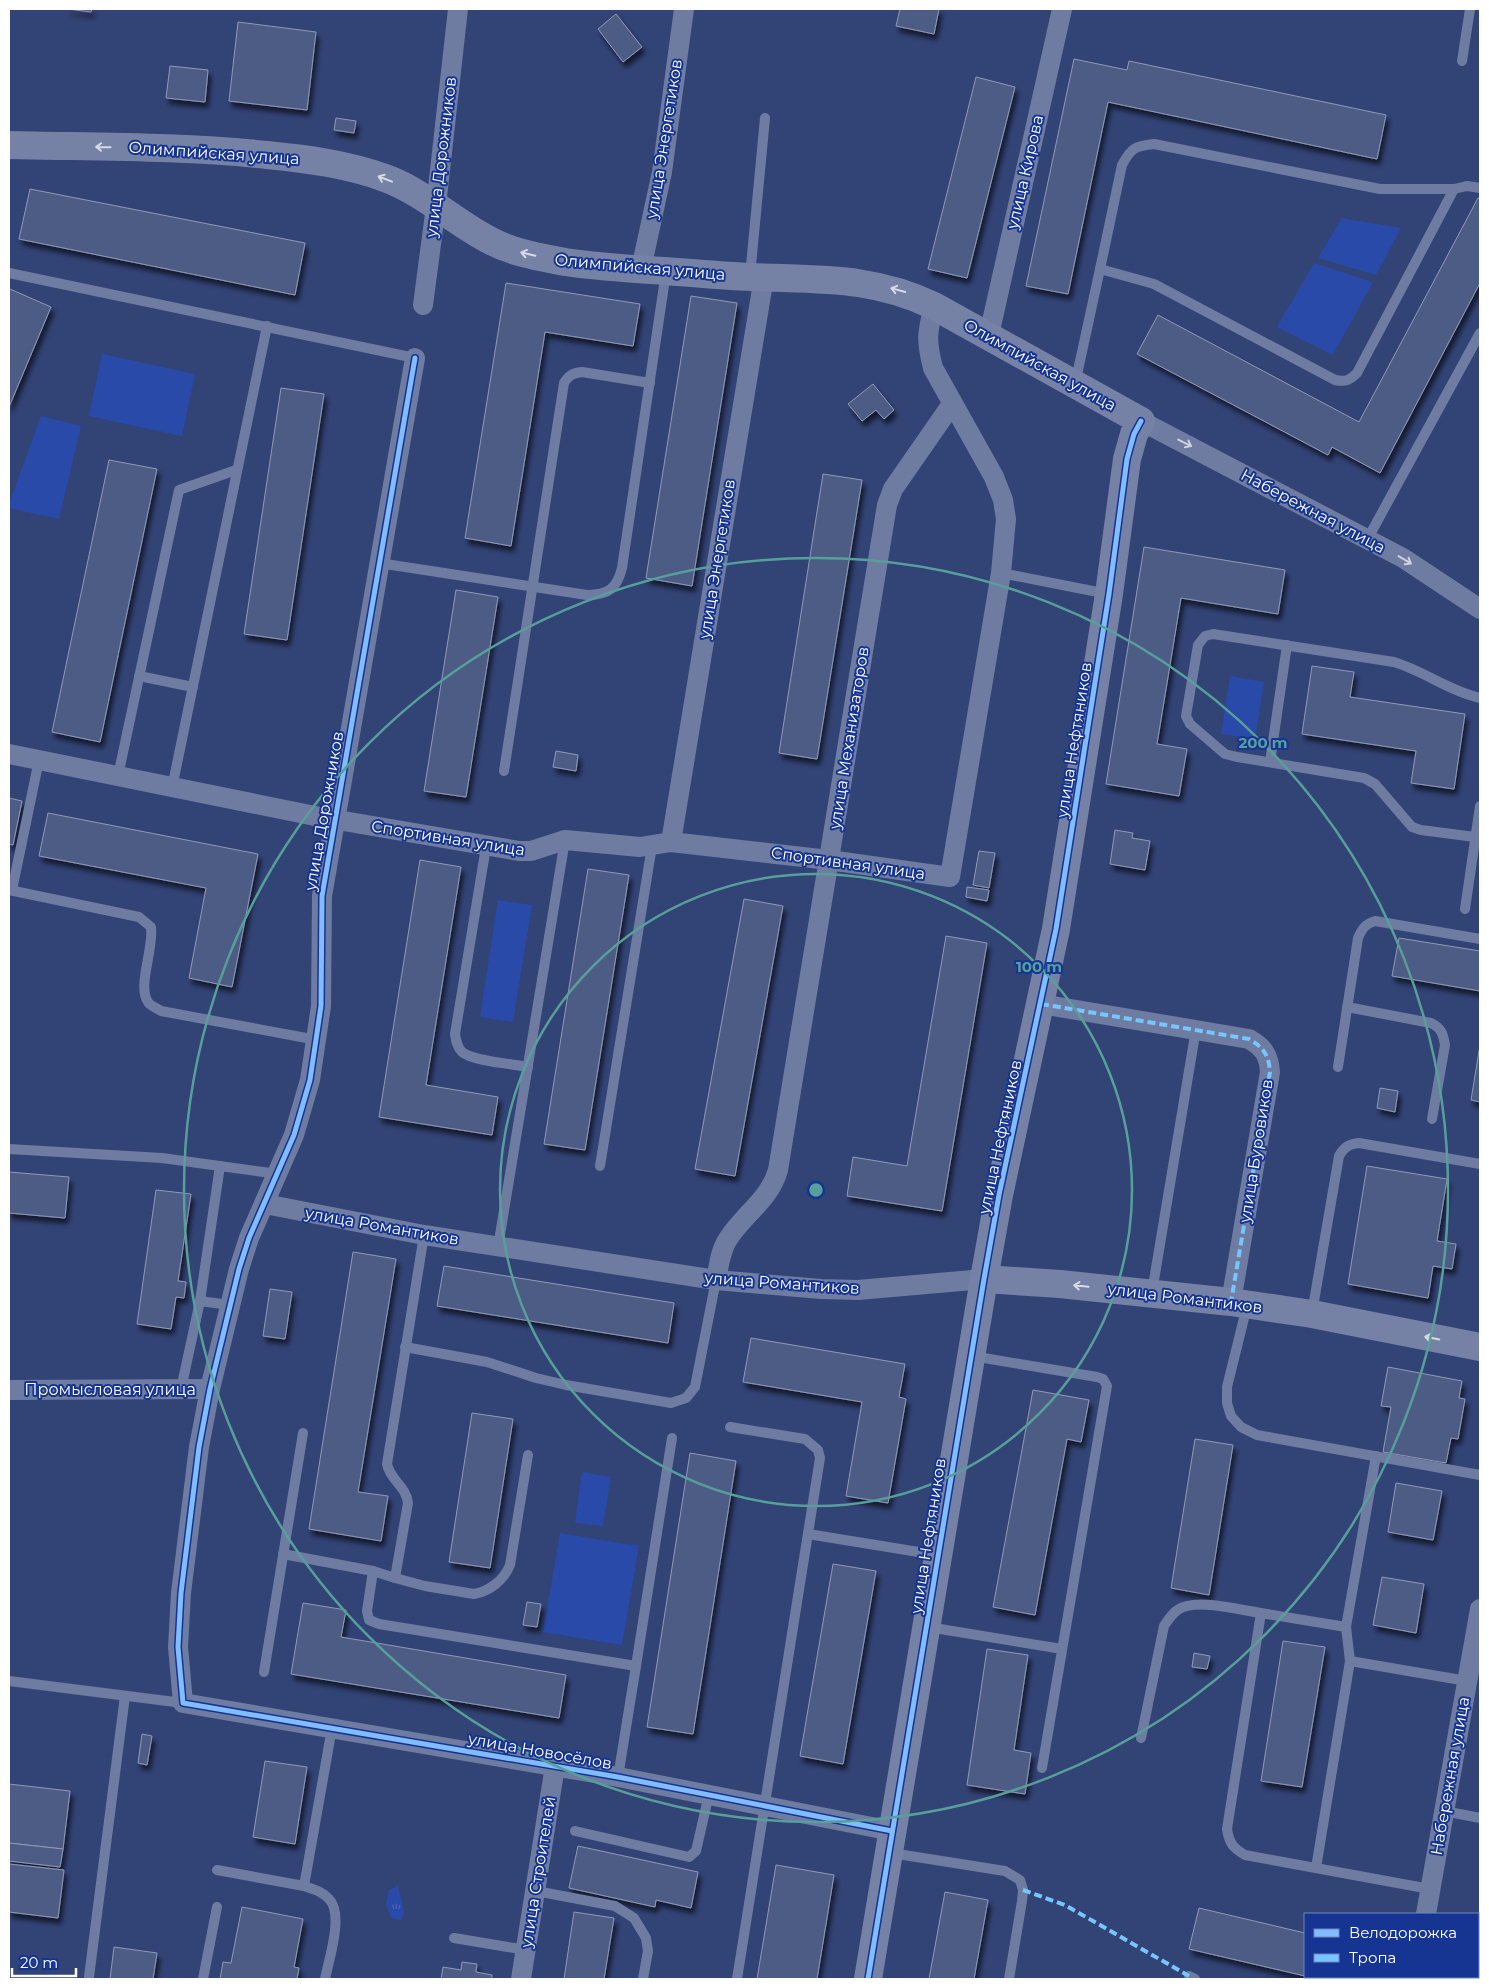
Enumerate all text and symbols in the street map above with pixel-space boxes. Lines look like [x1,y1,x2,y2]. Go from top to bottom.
street label: улица Энергетиков [642,58,686,221]
street label: улица Дорожников [422,76,460,239]
street label: улица Кирова [1002,113,1047,232]
street label: Олимпийская улица [128,138,300,168]
one-way arrow [95,142,112,152]
one-way arrow [378,174,393,183]
one-way arrow [520,249,536,258]
street label: Олимпийская улица [554,250,726,284]
one-way arrow [890,285,906,295]
street label: Олимпийская улица [961,315,1119,415]
one-way arrow [1177,438,1192,448]
street label: Набережная улица [1238,465,1388,557]
street label: улица Энергетиков [695,478,739,641]
one-way arrow [1398,556,1412,566]
street label: улица Механизаторов [825,645,873,832]
street label: улица Нефтяников [1052,661,1096,820]
street label: улица Дорожников [300,730,347,893]
text: 200 m [1238,733,1288,752]
street label: Спортивная улица [370,816,526,860]
street label: Спортивная улица [770,843,926,883]
text: 100 m [1016,957,1062,976]
street label: улица Нефтяников [974,1058,1026,1217]
street label: улица Буровиков [1235,1078,1277,1225]
centre of rings [807,1181,825,1199]
street label: улица Романтиков [303,1203,460,1249]
street label: улица Романтиков [703,1268,860,1298]
street label: улица Романтиков [1106,1279,1263,1317]
one-way arrow [1074,1281,1090,1291]
one-way arrow [1425,1333,1441,1342]
street label: Промысловая улица [24,1380,196,1399]
street label: улица Нефтяников [906,1457,950,1616]
street label: Набережная улица [1427,1695,1473,1857]
street label: улица Новосёлов [465,1729,614,1773]
street label: улица Строителей [516,1795,559,1950]
legend [1304,1913,1479,1978]
text: Велодорожка [1349,1923,1457,1942]
scale bar [12,1946,76,1978]
text: Тропа [1349,1948,1396,1967]
text: 20 m [20,1953,58,1972]

